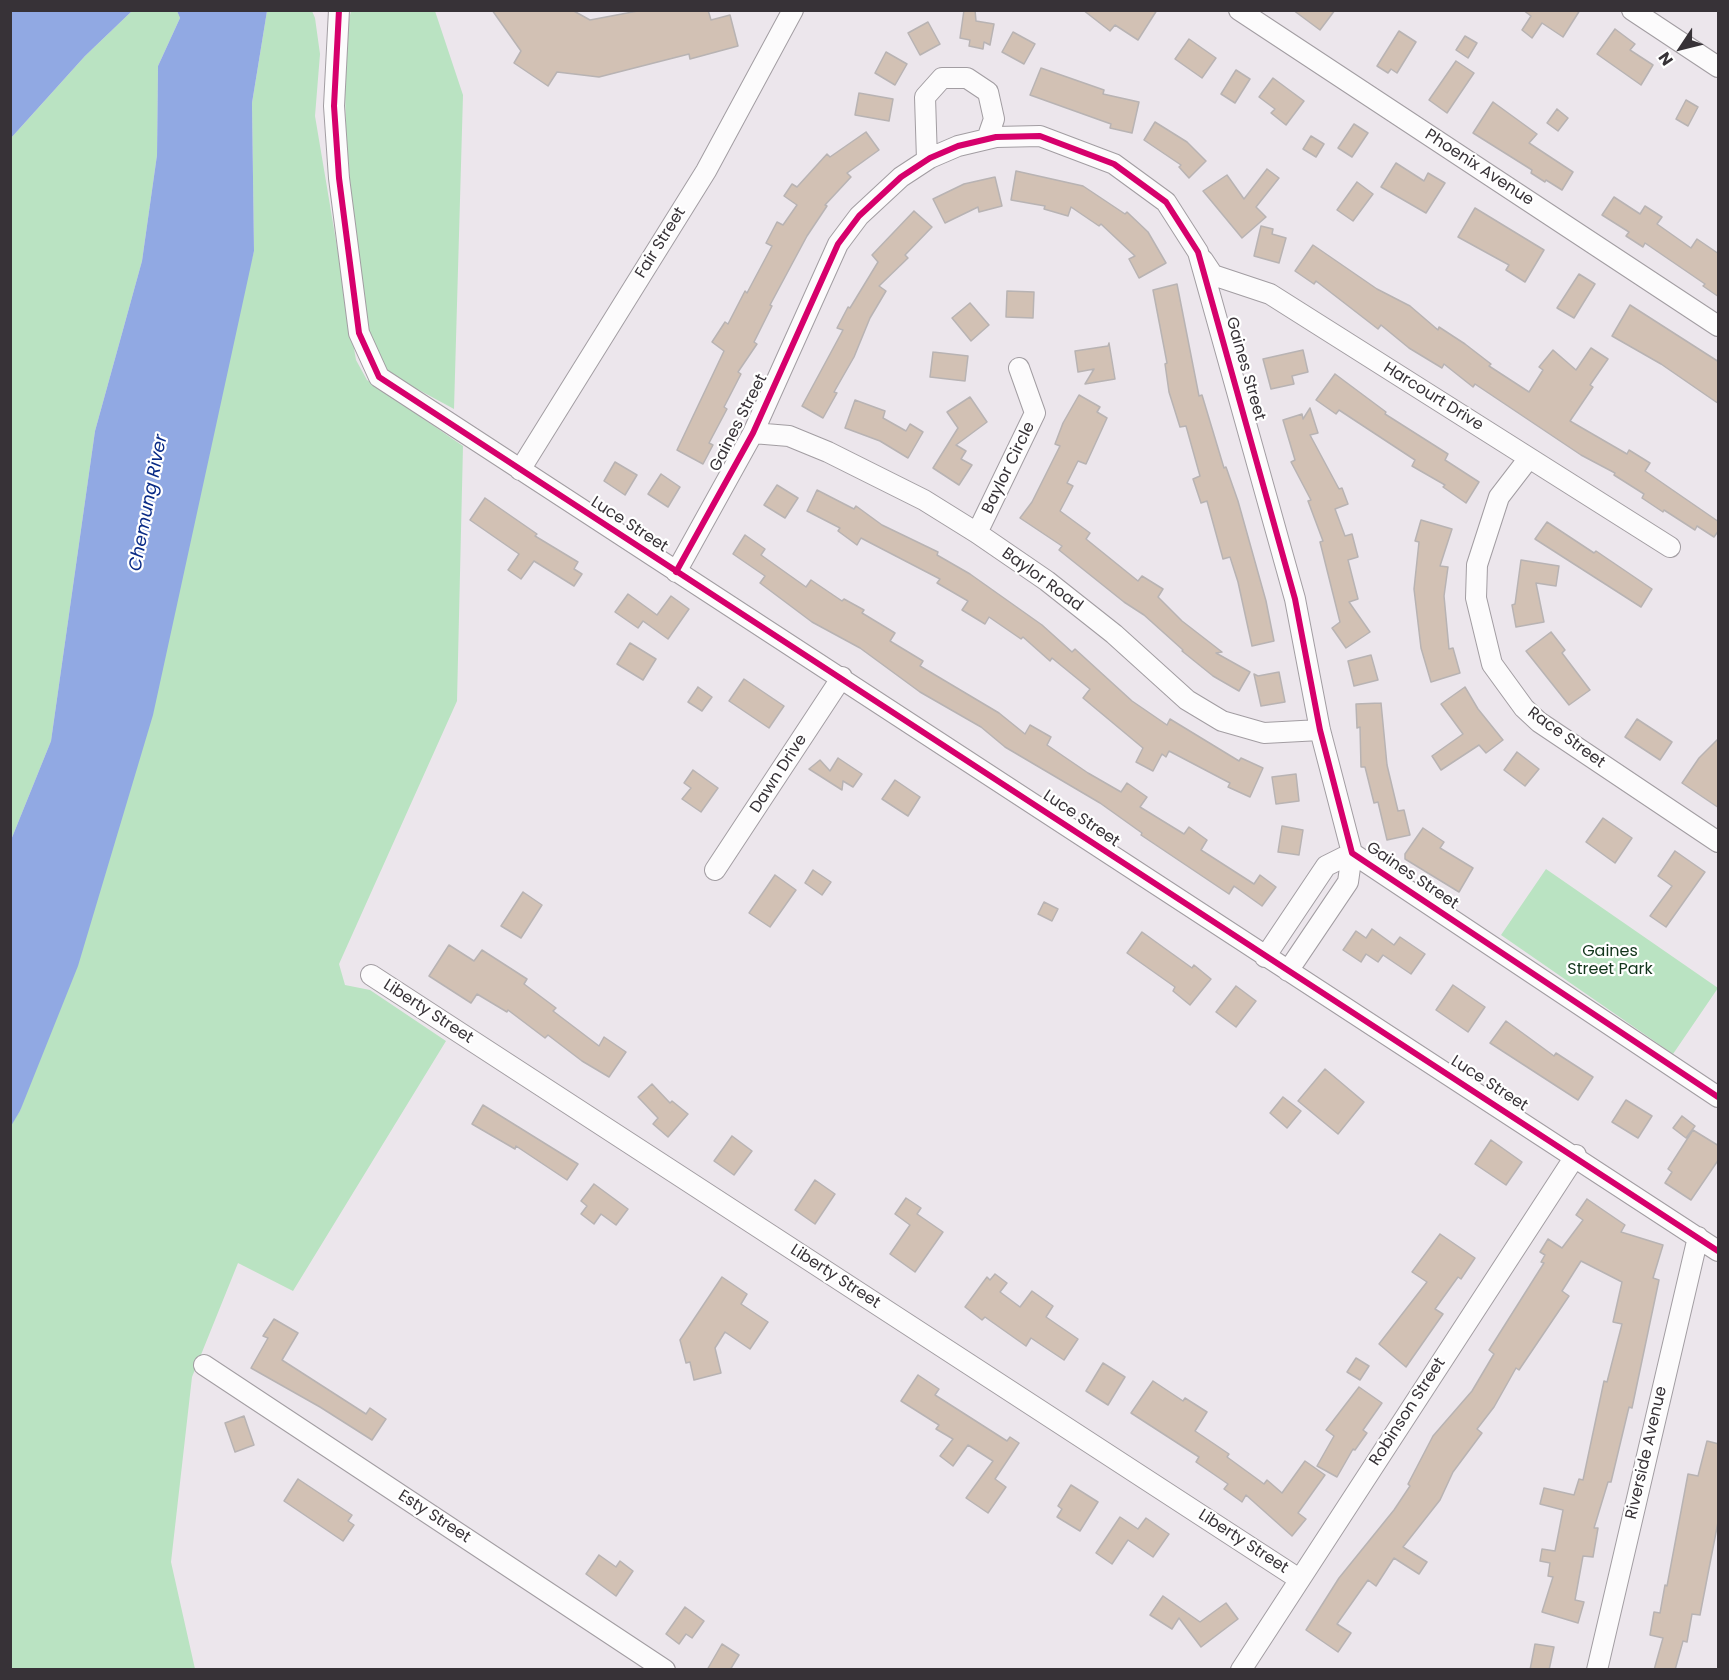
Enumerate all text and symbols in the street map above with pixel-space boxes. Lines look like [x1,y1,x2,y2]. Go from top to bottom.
north arrow [1651,18,1711,78]
text: N [1653,47,1679,70]
street label: Phoenix Avenue [1421,126,1537,210]
street label: Fair Street [632,204,690,282]
street label: Gaines Street [1221,315,1269,423]
street label: Harcourt Drive [1379,359,1487,435]
street label: Gaines Street [706,371,772,475]
street label: Baylor Circle [978,419,1040,517]
water label: Chemung River [125,433,173,573]
street label: Luce Street [587,493,671,557]
street label: Baylor Road [998,544,1086,616]
street label: Race Street [1523,703,1609,773]
street label: Dawn Drive [746,731,812,817]
street label: Luce Street [1039,786,1123,852]
street label: Gaines Street [1362,838,1462,914]
park label: Gaines Street Park [1567,942,1653,980]
street label: Liberty Street [379,976,477,1048]
street label: Luce Street [1447,1052,1531,1116]
street label: Liberty Street [786,1241,884,1313]
street label: Robinson Street [1366,1354,1450,1470]
street label: Riverside Avenue [1622,1385,1672,1521]
street label: Esty Street [394,1486,474,1548]
street label: Liberty Street [1194,1506,1292,1578]

